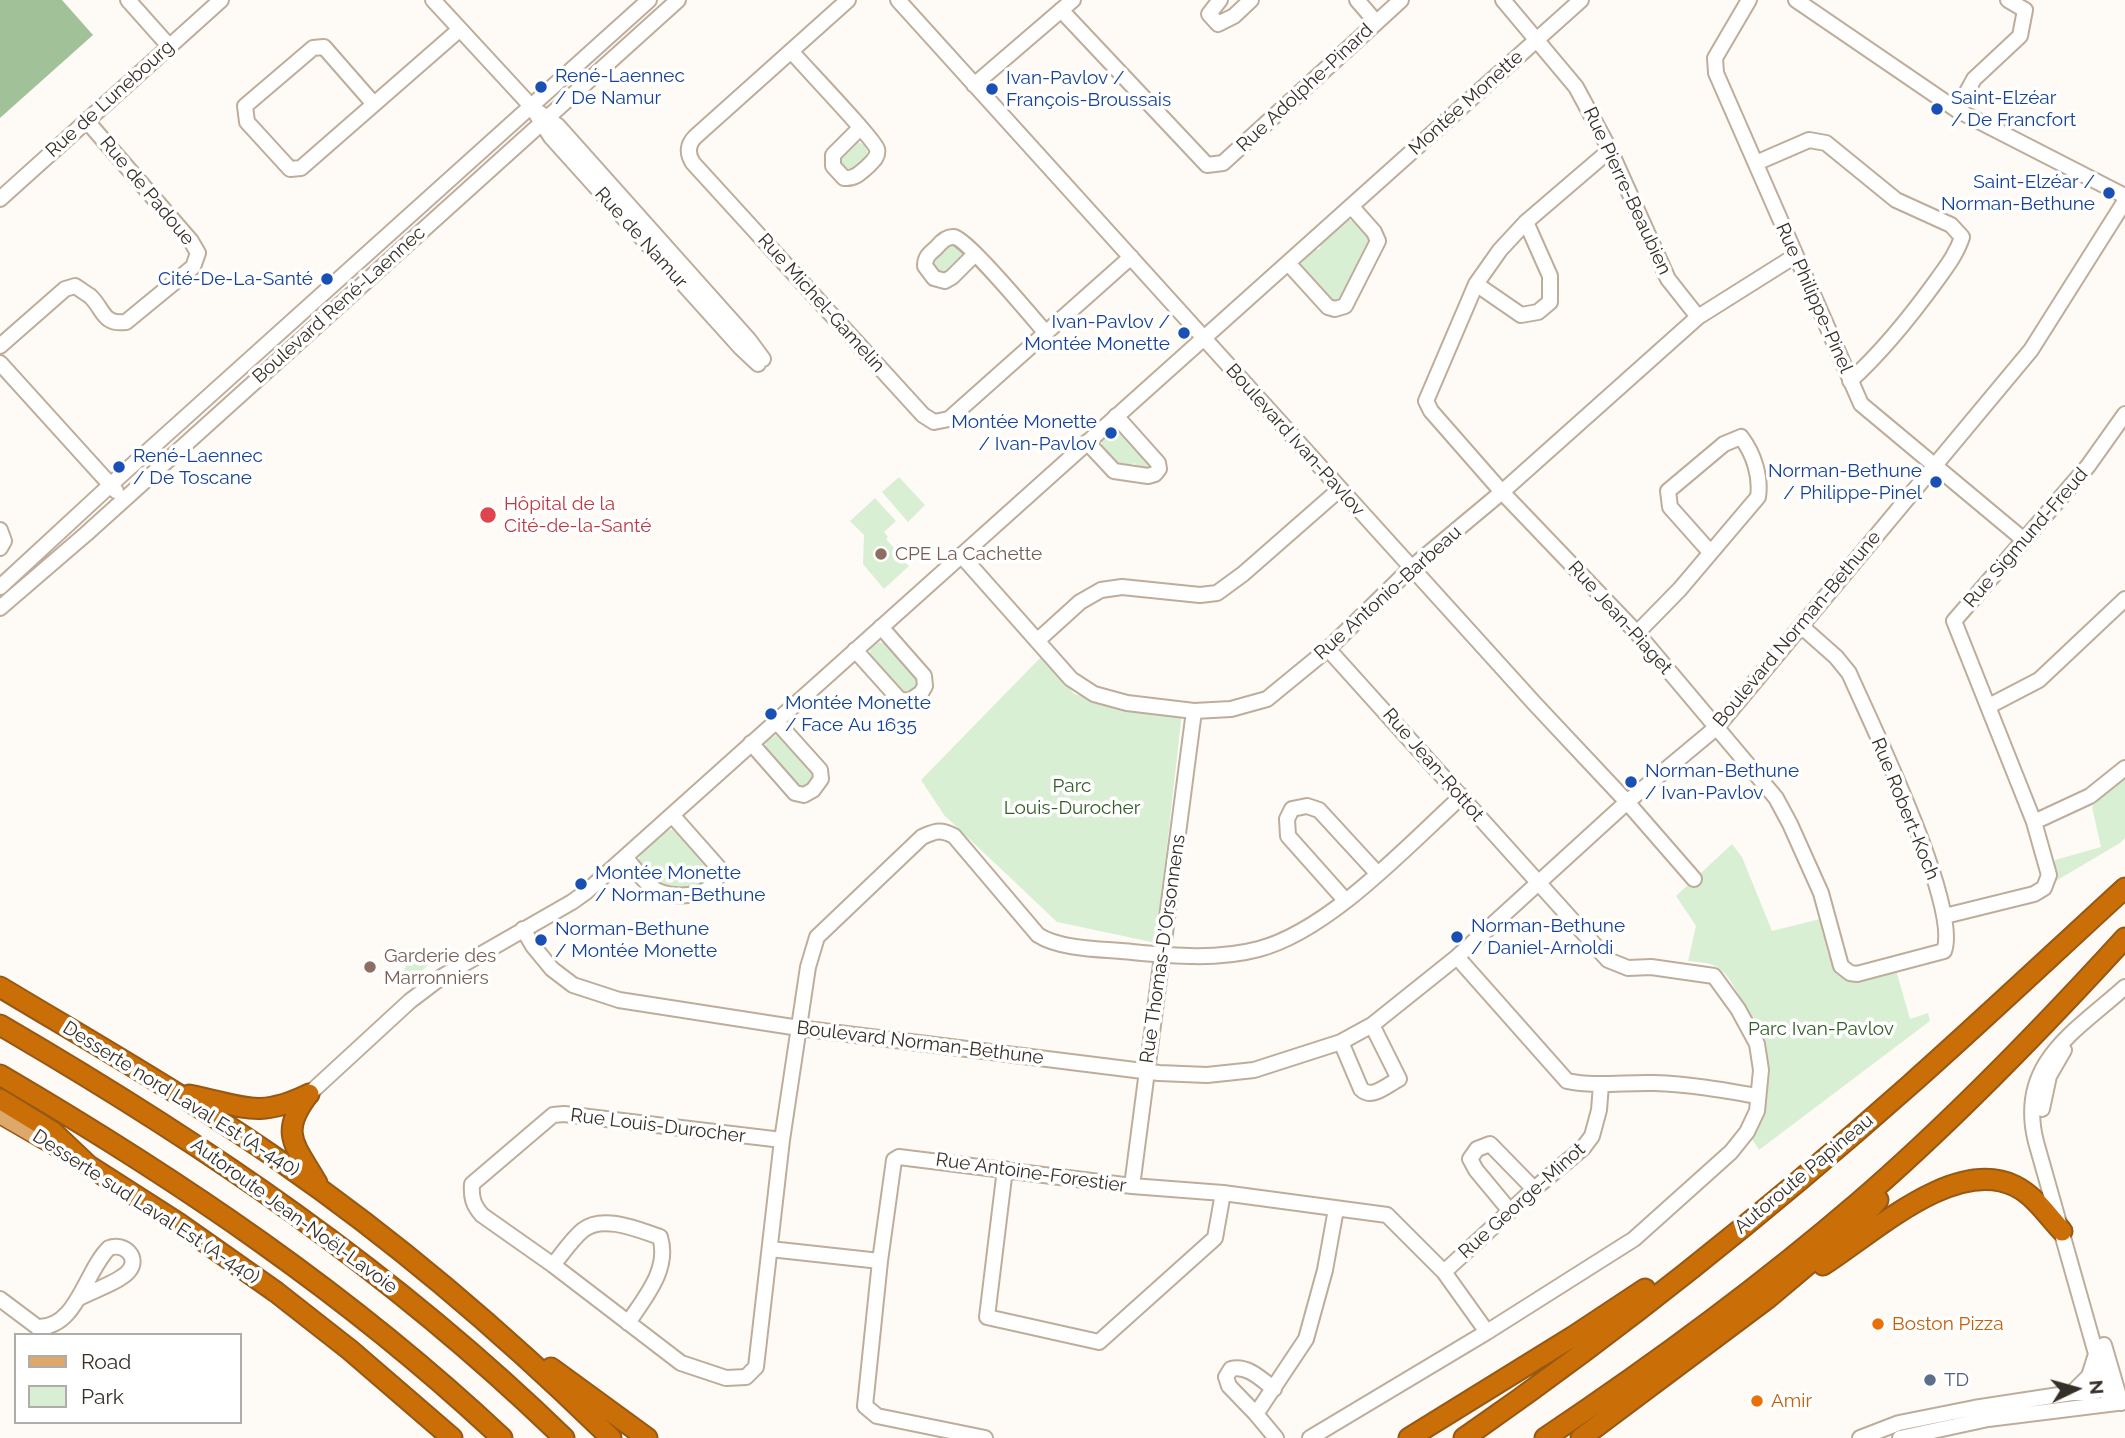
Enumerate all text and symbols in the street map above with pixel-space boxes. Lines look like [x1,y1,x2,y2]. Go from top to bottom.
street label: Rue Adolphe-Pinard [1232,19,1378,157]
street label: Rue de Lunebourg [41,36,179,162]
street label: Montée Monette [1404,46,1528,160]
place label: René-Laennec / De Namur [555,65,685,109]
place label: Ivan-Pavlov / François-Broussais [1006,67,1171,111]
marker: René-Laennec / De Namur [533,79,549,95]
marker: Ivan-Pavlov / François-Broussais [984,81,1000,97]
place label: Saint-Elzéar / De Francfort [1951,87,2076,131]
marker: Saint-Elzéar / De Francfort [1929,101,1945,117]
street label: Rue Pierre-Beaubien [1578,104,1676,278]
street label: Rue de Padoue [95,132,199,250]
place label: Saint-Elzéar / Norman-Bethune [1941,171,2095,215]
street label: Rue de Namur [590,183,692,293]
marker: Saint-Elzéar / Norman-Bethune [2101,185,2117,201]
street label: Rue Philippe-Pinel [1771,219,1857,377]
street label: Boulevard René-Laennec [248,221,430,389]
street label: Rue Michel-Gamelin [753,229,889,377]
place label: Cité-De-La-Santé [158,268,313,290]
marker: Cité-De-La-Santé [319,271,335,287]
place label: Ivan-Pavlov / Montée Monette [1024,311,1170,355]
marker: Ivan-Pavlov / Montée Monette [1176,325,1192,341]
street label: Boulevard Ivan-Pavlov [1221,359,1369,521]
place label: Montée Monette / Ivan-Pavlov [951,411,1097,455]
marker: Montée Monette / Ivan-Pavlov [1103,425,1119,441]
place label: René-Laennec / De Toscane [133,445,263,489]
marker: René-Laennec / De Toscane [111,459,127,475]
place label: Norman-Bethune / Philippe-Pinel [1768,460,1922,504]
street label: Rue Sigmund-Freud [1959,463,2093,613]
marker: Norman-Bethune / Philippe-Pinel [1928,474,1944,490]
place label: Hôpital de la Cité-de-la-Santé [504,493,651,537]
marker: Hôpital de la Cité-de-la-Santé [478,505,498,525]
street label: Rue Antonio-Barbeau [1310,521,1466,665]
street label: Boulevard Norman-Bethune [1708,526,1886,732]
place label: CPE La Cachette [895,543,1042,565]
marker: CPE La Cachette [873,546,889,562]
street label: Rue Jean-Piaget [1563,557,1677,679]
place label: Montée Monette / Face Au 1635 [785,692,931,736]
street label: Rue Jean-Rottot [1378,704,1488,826]
marker: Montée Monette / Face Au 1635 [763,706,779,722]
street label: Rue Robert-Koch [1866,735,1944,883]
place label: Norman-Bethune / Ivan-Pavlov [1645,760,1799,804]
marker: Norman-Bethune / Ivan-Pavlov [1623,774,1639,790]
park label: Parc Louis-Durocher [1004,775,1140,819]
street label: Rue Thomas-D'Orsonnens [1136,833,1190,1065]
place label: Montée Monette / Norman-Bethune [595,862,765,906]
marker: Montée Monette / Norman-Bethune [573,876,589,892]
place label: Norman-Bethune / Daniel-Arnoldi [1471,915,1625,959]
place label: Norman-Bethune / Montée Monette [555,918,717,962]
marker: Norman-Bethune / Daniel-Arnoldi [1449,929,1465,945]
marker: Norman-Bethune / Montée Monette [533,932,549,948]
place label: Garderie des Marronniers [384,945,496,989]
marker: Garderie des Marronniers [362,959,378,975]
street label: Desserte nord Laval Est (A-440) [58,1017,304,1181]
street label: Boulevard Norman-Bethune [795,1017,1045,1069]
park label: Parc Ivan-Pavlov [1748,1018,1894,1040]
street label: Rue Louis-Durocher [569,1104,747,1148]
street label: Autoroute Papineau [1730,1109,1878,1239]
street label: Desserte sud Laval Est (A-440) [28,1125,264,1289]
street label: Autoroute Jean-Noël-Lavoie [186,1133,402,1299]
street label: Rue George-Minot [1454,1138,1590,1264]
street label: Rue Antoine-Forestier [934,1148,1128,1198]
place label: Boston Pizza [1892,1313,2004,1335]
marker: Boston Pizza [1870,1316,1886,1332]
legend [14,1333,242,1424]
text: Road [81,1349,131,1374]
north arrow [2041,1354,2111,1424]
place label: TD [1944,1369,1969,1391]
marker: TD [1922,1372,1938,1388]
text: N [2085,1379,2109,1395]
text: Park [81,1384,124,1409]
place label: Amir [1771,1390,1812,1412]
marker: Amir [1749,1393,1765,1409]

